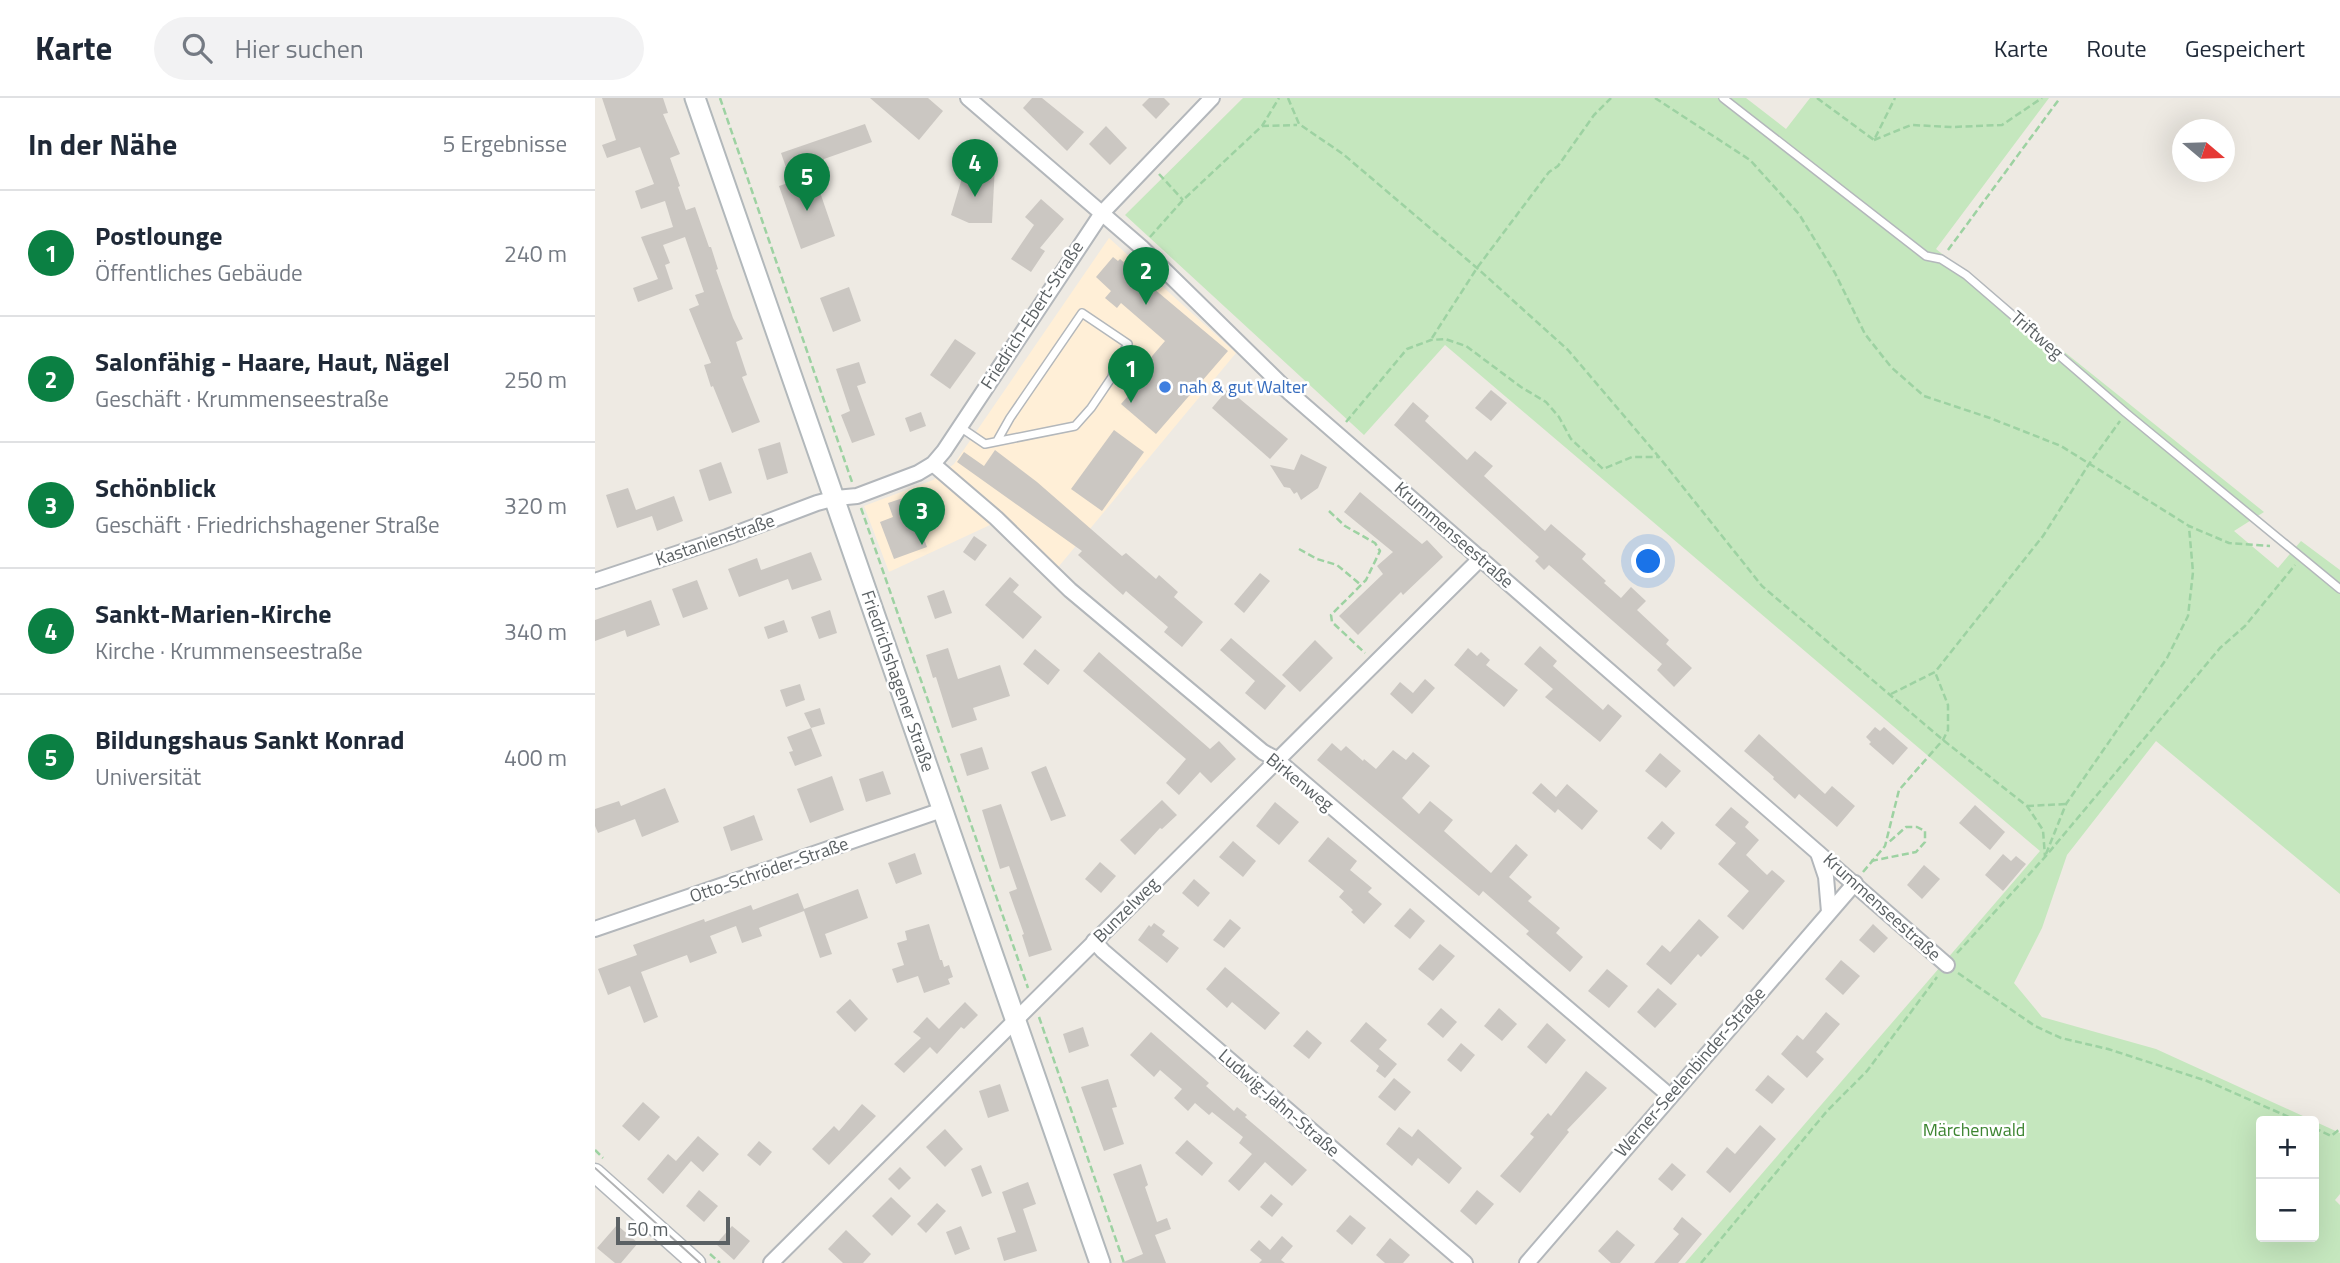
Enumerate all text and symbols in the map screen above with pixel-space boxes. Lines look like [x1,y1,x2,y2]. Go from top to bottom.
search box [154,17,644,80]
text: Karte [35,23,112,73]
icon: search [178,29,216,67]
text: Hier suchen [234,29,364,68]
text: Karte [1994,30,2048,66]
text: Route [2086,30,2147,66]
text: Gespeichert [2185,30,2305,66]
north arrow [2172,119,2235,182]
text: In der Nähe [28,121,177,167]
text: 5 Ergebnisse [443,126,567,161]
pin: 4 [952,139,998,197]
pin: 5 [784,153,830,211]
text: Postlounge [95,216,223,255]
street label: Friedrich-Ebert-Straße [973,235,1090,394]
text: 1 [45,236,57,271]
text: 240 m [504,236,567,271]
pin: 2 [1123,247,1169,305]
text: Öffentliches Gebäude [95,255,303,290]
street label: Triftweg [2005,304,2070,365]
text: Salonfähig - Haare, Haut, Nägel [95,342,450,381]
pin: 1 [1108,345,1154,403]
text: 2 [45,362,57,397]
text: 250 m [504,362,567,397]
place label: nah & gut Walter [1179,373,1307,400]
marker: nah & gut Walter [1157,379,1173,395]
text: Geschäft · Krummenseestraße [95,381,389,416]
text: Schönblick [95,468,216,507]
street label: Krummenseestraße [1389,475,1520,594]
pin: 3 [899,487,945,545]
text: 3 [45,488,57,523]
text: 320 m [504,488,567,523]
street label: Kastanienstraße [651,506,778,573]
text: Geschäft · Friedrichshagener Straße [95,507,440,542]
your location [1631,544,1665,578]
street label: Friedrichshagener Straße [855,586,942,775]
text: Sankt-Marien-Kirche [95,594,332,633]
text: 4 [45,614,57,649]
text: 340 m [504,614,567,649]
text: Kirche · Krummenseestraße [95,633,363,668]
text: Bildungshaus Sankt Konrad [95,720,405,759]
text: 5 [45,740,57,775]
text: 400 m [504,740,567,775]
street label: Birkenweg [1261,746,1340,817]
text: Universität [95,759,201,794]
street label: Otto-Schröder-Straße [686,830,852,909]
street label: Krummenseestraße [1817,846,1947,967]
street label: Bunzelweg [1087,871,1165,949]
street label: Werner-Seelenbinder-Straße [1608,980,1771,1163]
street label: Ludwig-Jahn-Straße [1213,1042,1346,1163]
park label: Märchenwald [1923,1116,2025,1143]
map controls [2256,1116,2319,1242]
button: + [2256,1116,2319,1179]
button: − [2256,1179,2319,1242]
scale bar [616,1214,730,1246]
text: 50 m [627,1214,668,1243]

